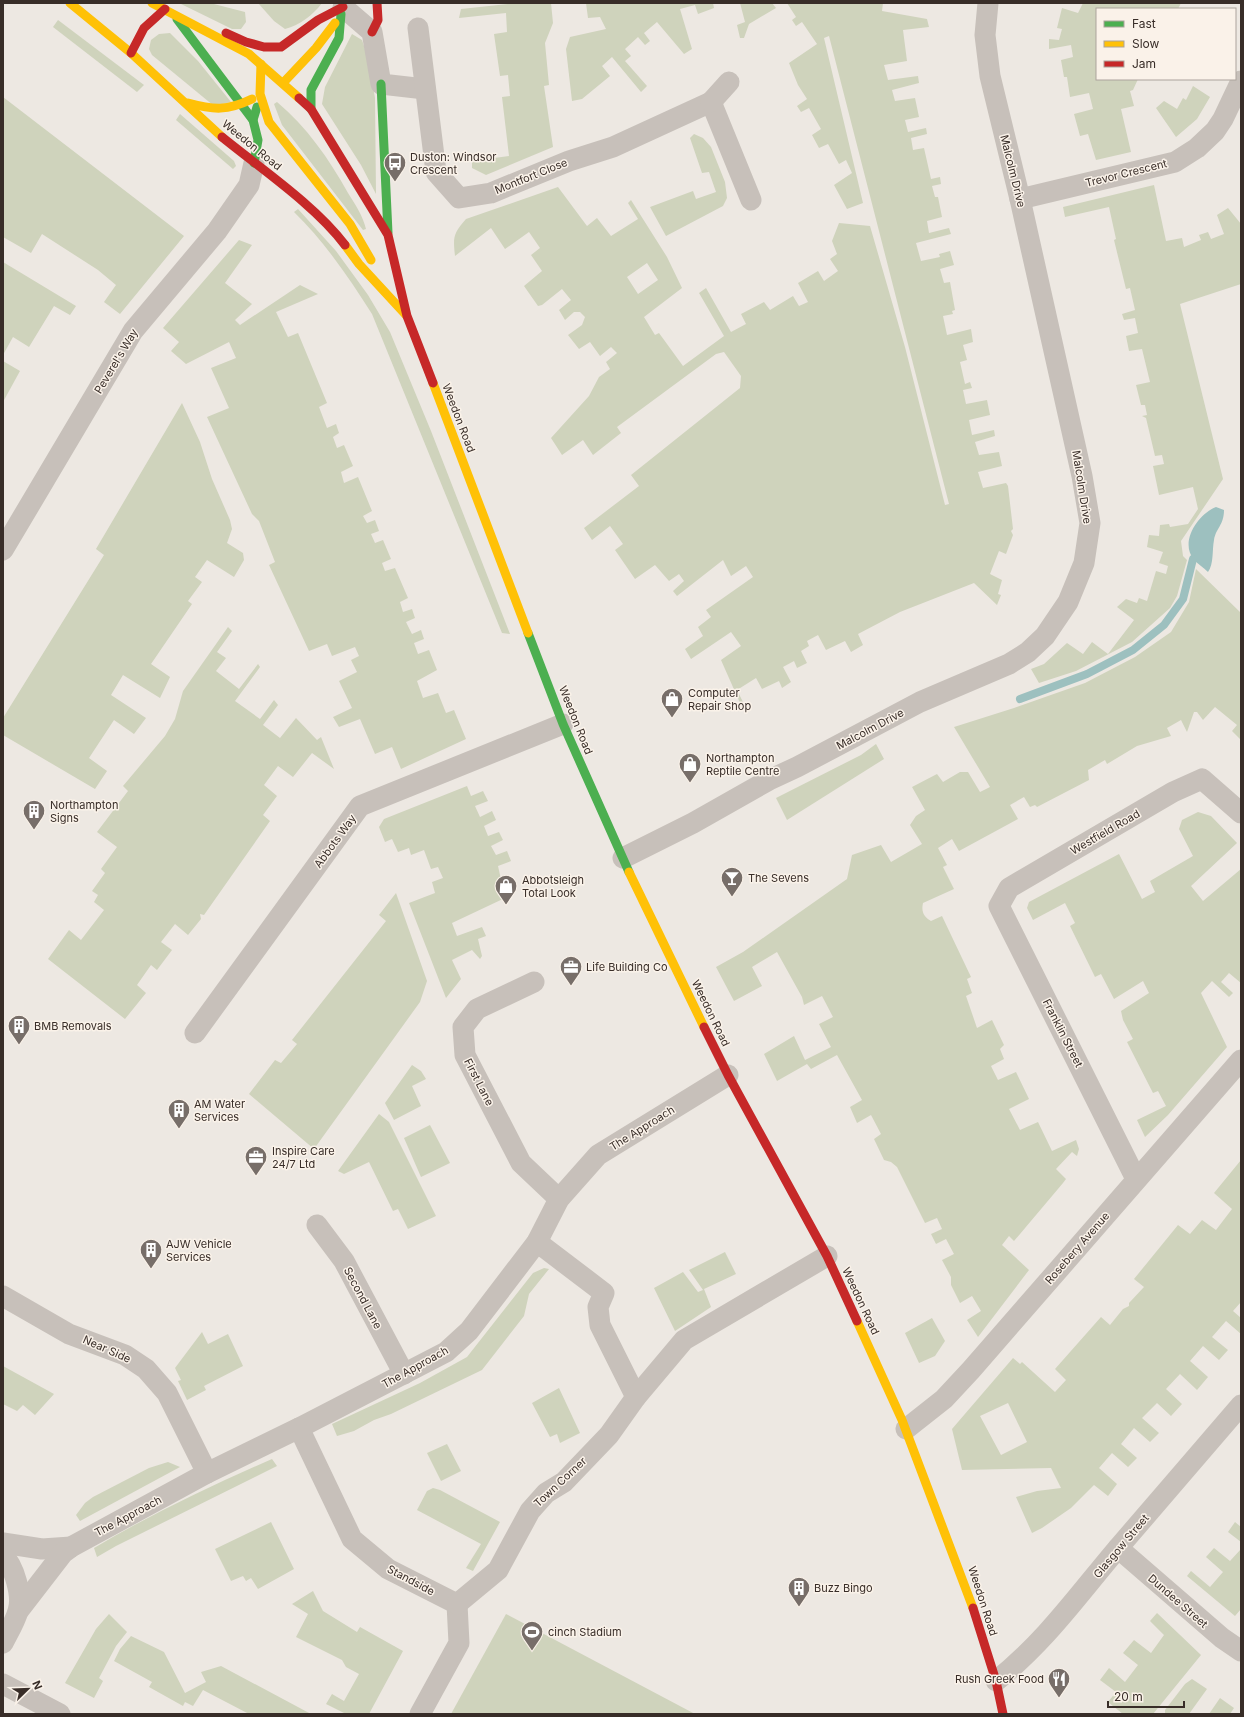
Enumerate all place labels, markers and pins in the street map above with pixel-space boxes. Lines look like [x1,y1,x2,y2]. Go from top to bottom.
bus stop icon: Duston: Windsor Crescent [382,150,408,183]
place label: Duston: Windsor Crescent [410,150,496,177]
shop icon: Computer Repair Shop [659,686,685,719]
place label: Computer Repair Shop [688,686,751,713]
shop icon: Northampton Reptile Centre [677,751,703,784]
place label: Northampton Reptile Centre [706,751,779,778]
building icon: Northampton Signs [21,798,47,831]
place label: Northampton Signs [50,798,118,825]
bar icon: The Sevens [719,865,745,898]
place label: The Sevens [748,871,809,885]
shop icon: Abbotsleigh Total Look [493,873,519,906]
place label: Abbotsleigh Total Look [522,873,584,900]
office icon: Life Building Co [558,954,584,987]
place label: Life Building Co [586,960,668,974]
building icon: BMB Removals [6,1013,32,1046]
place label: BMB Removals [34,1019,112,1033]
building icon: AM Water Services [166,1097,192,1130]
place label: AM Water Services [194,1097,245,1124]
office icon: Inspire Care 24/7 Ltd [243,1144,269,1177]
place label: Inspire Care 24/7 Ltd [272,1144,335,1171]
building icon: AJW Vehicle Services [138,1237,164,1270]
place label: AJW Vehicle Services [166,1237,232,1264]
building icon: Buzz Bingo [786,1575,812,1608]
place label: Buzz Bingo [814,1581,873,1595]
sports icon: cinch Stadium [519,1619,545,1652]
place label: cinch Stadium [548,1625,622,1639]
restaurant icon: Rush Greek Food [1046,1666,1072,1699]
place label: Rush Greek Food [955,1672,1044,1686]

